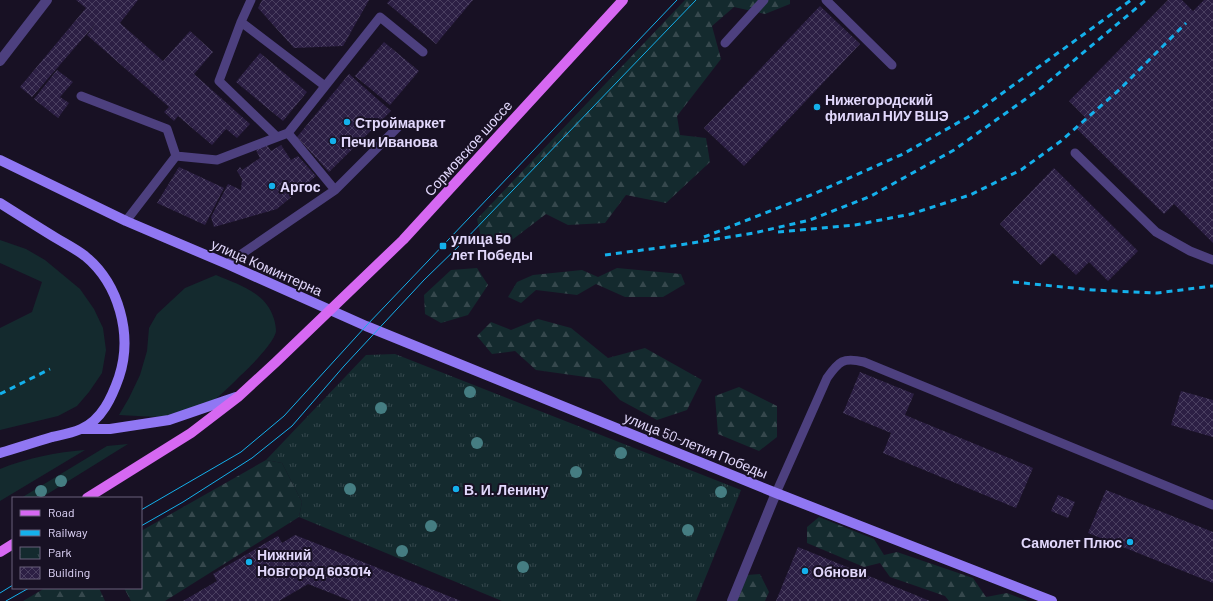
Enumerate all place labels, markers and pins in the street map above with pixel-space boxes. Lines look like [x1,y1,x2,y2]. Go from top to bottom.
place label: Нижегородский филиал НИУ ВШЭ [825,91,949,124]
marker: Нижегородский филиал НИУ ВШЭ [812,102,822,112]
place label: Строймаркет [355,114,446,131]
marker: Строймаркет [342,117,352,127]
place label: Печи Иванова [341,133,438,150]
marker: Печи Иванова [328,136,338,146]
place label: Аргос [280,178,321,195]
marker: Аргос [267,181,277,191]
place label: улица 50 лет Победы [451,230,533,263]
marker: улица 50 лет Победы [438,241,448,251]
place label: В. И. Ленину [464,481,548,498]
marker: В. И. Ленину [451,484,461,494]
place label: Самолет Плюс [1021,534,1122,551]
marker: Самолет Плюс [1125,537,1135,547]
place label: Нижний Новгород 603014 [257,546,371,579]
marker: Нижний Новгород 603014 [244,557,254,567]
place label: Обнови [813,563,867,580]
marker: Обнови [800,566,810,576]

